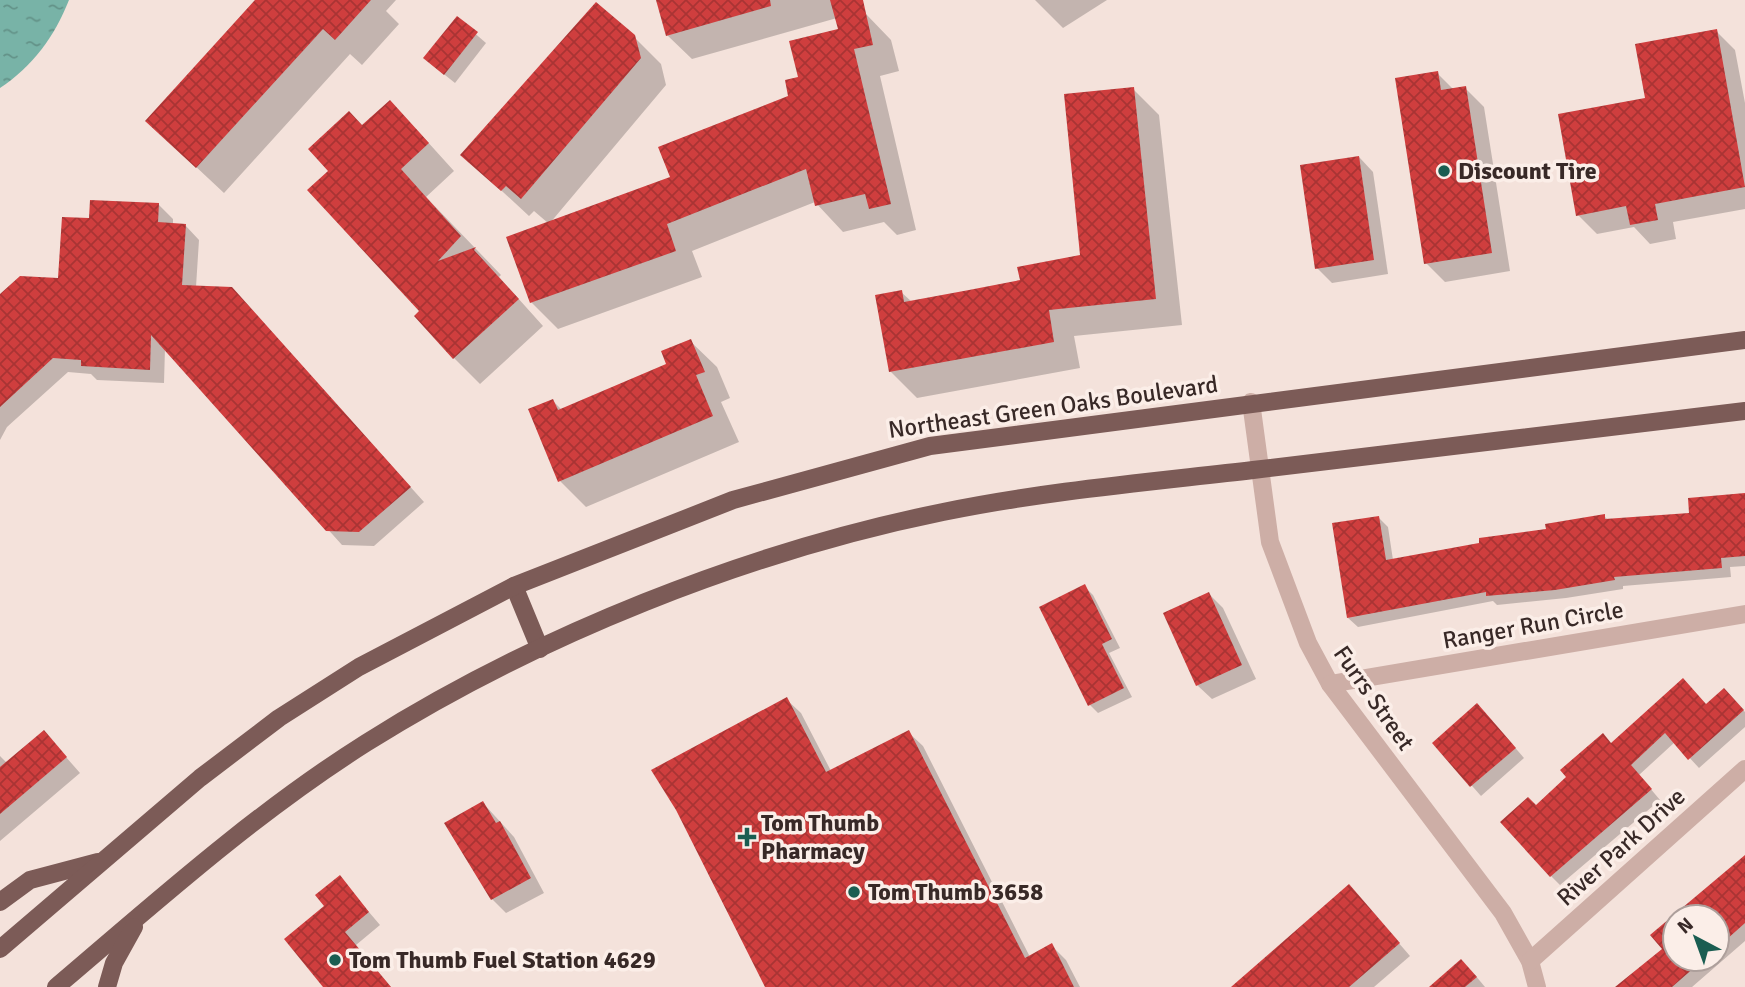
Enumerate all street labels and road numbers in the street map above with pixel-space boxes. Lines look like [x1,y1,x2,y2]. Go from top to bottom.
street label: Northeast Green Oaks Boulevard [886,369,1220,445]
street label: Ranger Run Circle [1440,594,1626,656]
street label: Furrs Street [1327,640,1421,756]
street label: River Park Drive [1551,781,1691,913]

